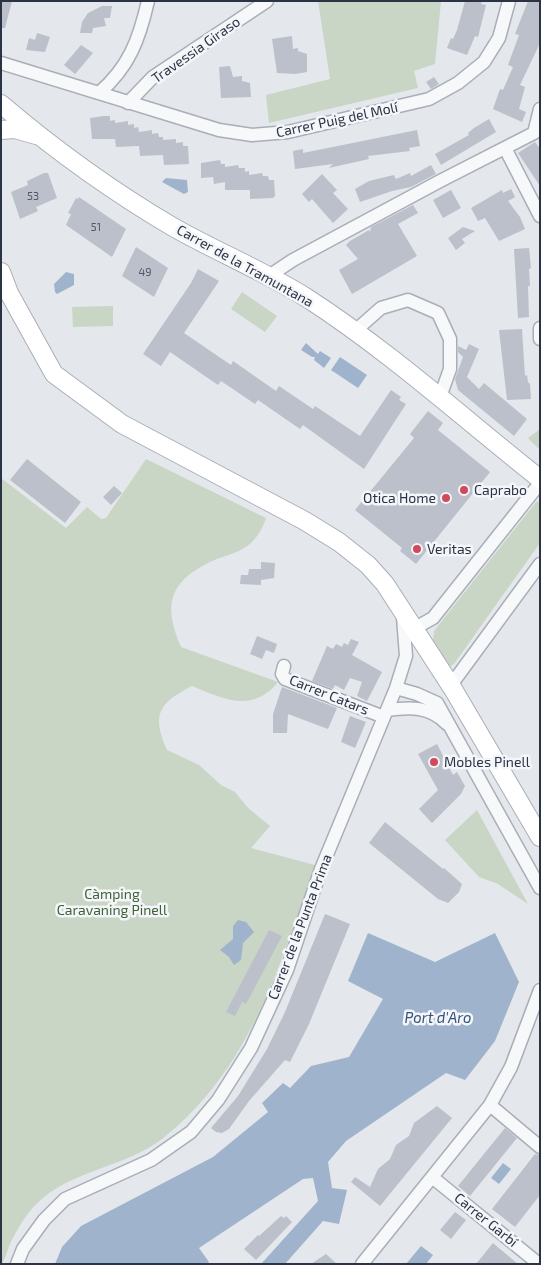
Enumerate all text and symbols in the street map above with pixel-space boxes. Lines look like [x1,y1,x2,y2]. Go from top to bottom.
street label: Travessia Giraso [149,13,243,87]
street label: Carrer Puig del Molí [274,99,400,141]
house number: 53 [27,189,39,203]
house number: 51 [91,220,101,234]
street label: Carrer de la Tramuntana [174,221,316,311]
house number: 49 [138,265,152,279]
place label: Caprabo [474,482,527,498]
marker: Caprabo [458,484,470,496]
place label: Otica Home [363,490,436,506]
marker: Otica Home [440,492,452,504]
place label: Veritas [427,541,472,557]
marker: Veritas [411,543,423,555]
street label: Carrer Catars [287,671,371,719]
place label: Mobles Pinell [444,754,530,770]
marker: Mobles Pinell [428,756,440,768]
street label: Carrer de la Punta Prima [264,852,336,1002]
park label: Càmping Caravaning Pinell [57,886,167,919]
water label: Port d'Aro [405,1009,471,1027]
street label: Carrer Garbí [451,1189,521,1251]

